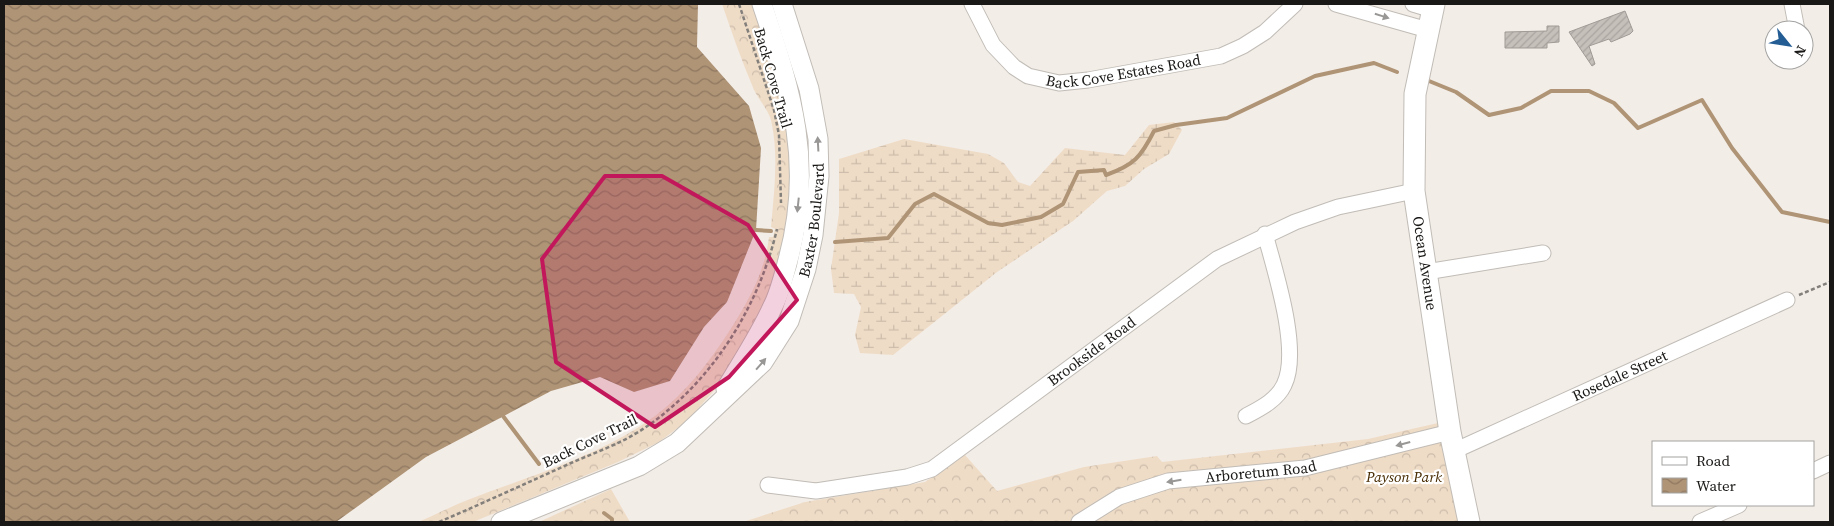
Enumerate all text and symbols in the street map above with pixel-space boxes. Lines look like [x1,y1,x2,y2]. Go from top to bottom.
one-way arrow [1375,12,1390,20]
north arrow [1764,20,1814,70]
street label: Back Cove Trail [749,25,798,131]
text: N [1789,42,1811,61]
street label: Back Cove Estates Road [1044,49,1203,94]
one-way arrow [813,135,821,151]
street label: Baxter Boulevard [793,162,829,280]
one-way arrow [794,197,802,213]
street label: Ocean Avenue [1408,215,1443,312]
street label: Brookside Road [1043,311,1140,390]
street label: Rosedale Street [1569,345,1671,406]
one-way arrow [755,357,766,370]
street label: Back Cove Trail [539,408,641,473]
one-way arrow [1396,441,1411,449]
legend [1652,441,1814,506]
text: Road [1696,450,1730,471]
street label: Arboretum Road [1204,454,1319,487]
park label: Payson Park [1365,466,1443,487]
text: Water [1696,475,1737,496]
one-way arrow [1166,477,1182,485]

